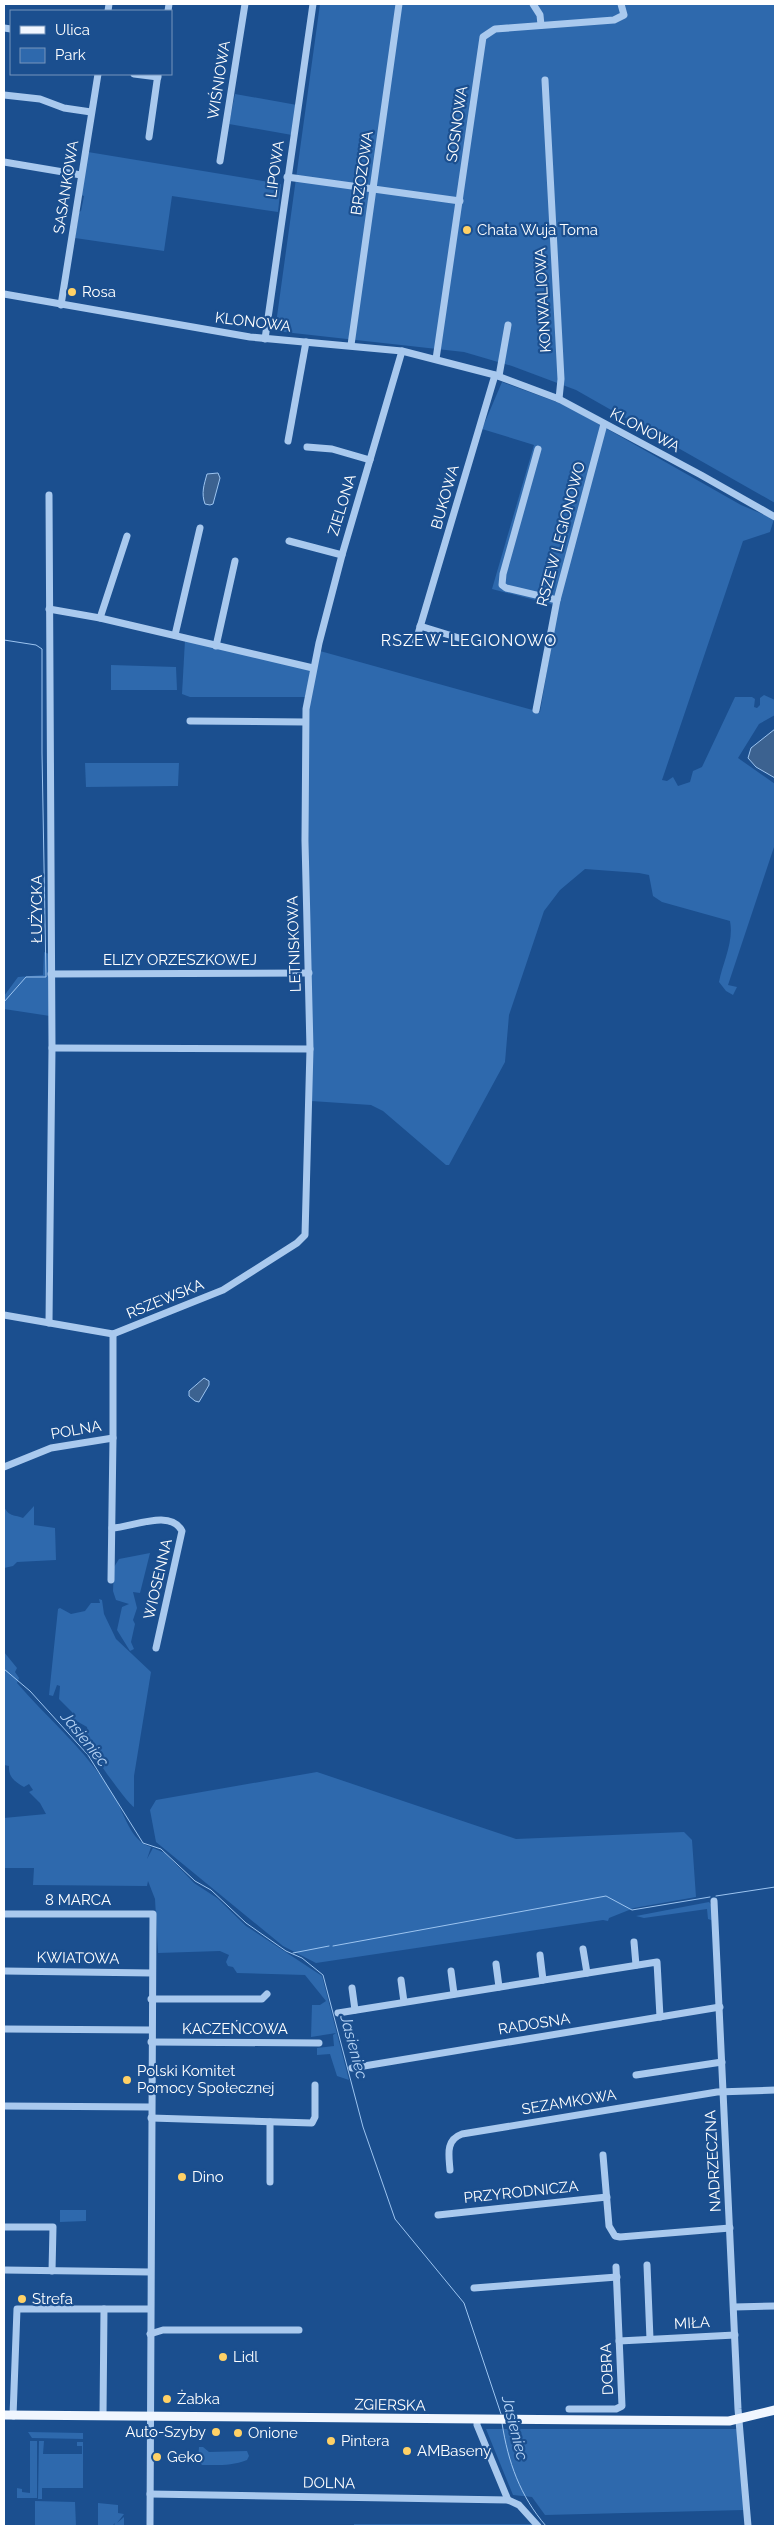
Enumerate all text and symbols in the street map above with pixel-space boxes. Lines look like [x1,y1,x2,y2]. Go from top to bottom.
legend [10,10,172,75]
text: Ulica [55,21,90,39]
street label: WIŚNIOWA [204,39,234,121]
text: Park [55,46,86,64]
street label: SOSNOWA [443,85,471,163]
street label: BRZOZOWA [347,130,377,216]
street label: SASANKOWA [50,139,82,235]
street label: LIPOWA [262,139,288,199]
place label: Chata Wuja Toma [477,221,598,239]
marker: Chata Wuja Toma [461,224,473,236]
street label: KONWALIOWA [531,247,555,353]
place label: Rosa [82,283,116,301]
marker: Rosa [66,286,78,298]
street label: KLONOWA [214,308,292,336]
street label: KLONOWA [607,404,683,456]
street label: RSZEW LEGIONOWO [533,460,589,608]
street label: BUKOWA [427,463,463,531]
street label: ZIELONA [324,472,360,538]
district label: RSZEW-LEGIONOWO [381,631,557,650]
street label: ŁUŻYCKA [27,875,46,943]
street label: LETNISKOWA [283,896,305,992]
street label: ELIZY ORZESZKOWEJ [103,951,257,969]
street label: RSZEWSKA [124,1275,206,1323]
street label: POLNA [49,1417,103,1443]
street label: WIOSENNA [140,1537,176,1621]
water label: Jasieniec [56,1707,113,1771]
street label: 8 MARCA [45,1891,111,1909]
street label: KWIATOWA [36,1948,120,1968]
street label: RADOSNA [497,2009,571,2039]
water label: Jasieniec [336,2012,372,2082]
street label: KACZEŃCOWA [182,2020,288,2038]
place label: Polski Komitet Pomocy Społecznej [137,2062,275,2097]
marker: Polski Komitet Pomocy Społecznej [121,2074,133,2086]
street label: SEZAMKOWA [520,2086,618,2118]
street label: NADRZECZNA [701,2110,725,2212]
place label: Dino [192,2168,224,2186]
marker: Dino [176,2171,188,2183]
street label: PRZYRODNICZA [463,2177,579,2207]
place label: Strefa [32,2290,73,2308]
marker: Strefa [16,2293,28,2305]
street label: MIŁA [674,2313,710,2333]
street label: DOBRA [597,2343,617,2395]
place label: Lidl [233,2348,259,2366]
marker: Lidl [217,2351,229,2363]
place label: Żabka [177,2389,220,2408]
marker: Żabka [161,2393,173,2405]
water label: Jasieniec [498,2393,532,2463]
street label: ZGIERSKA [354,2395,426,2415]
place label: Auto-Szyby [125,2423,206,2441]
place label: Onione [248,2424,298,2442]
marker: Auto-Szyby [210,2426,222,2438]
marker: Onione [232,2427,244,2439]
place label: Pintera [341,2432,389,2450]
marker: Pintera [325,2435,337,2447]
place label: AMBaseny [417,2442,491,2460]
marker: AMBaseny [401,2445,413,2457]
place label: Geko [167,2448,203,2466]
marker: Geko [151,2451,163,2463]
street label: DOLNA [303,2474,355,2492]

